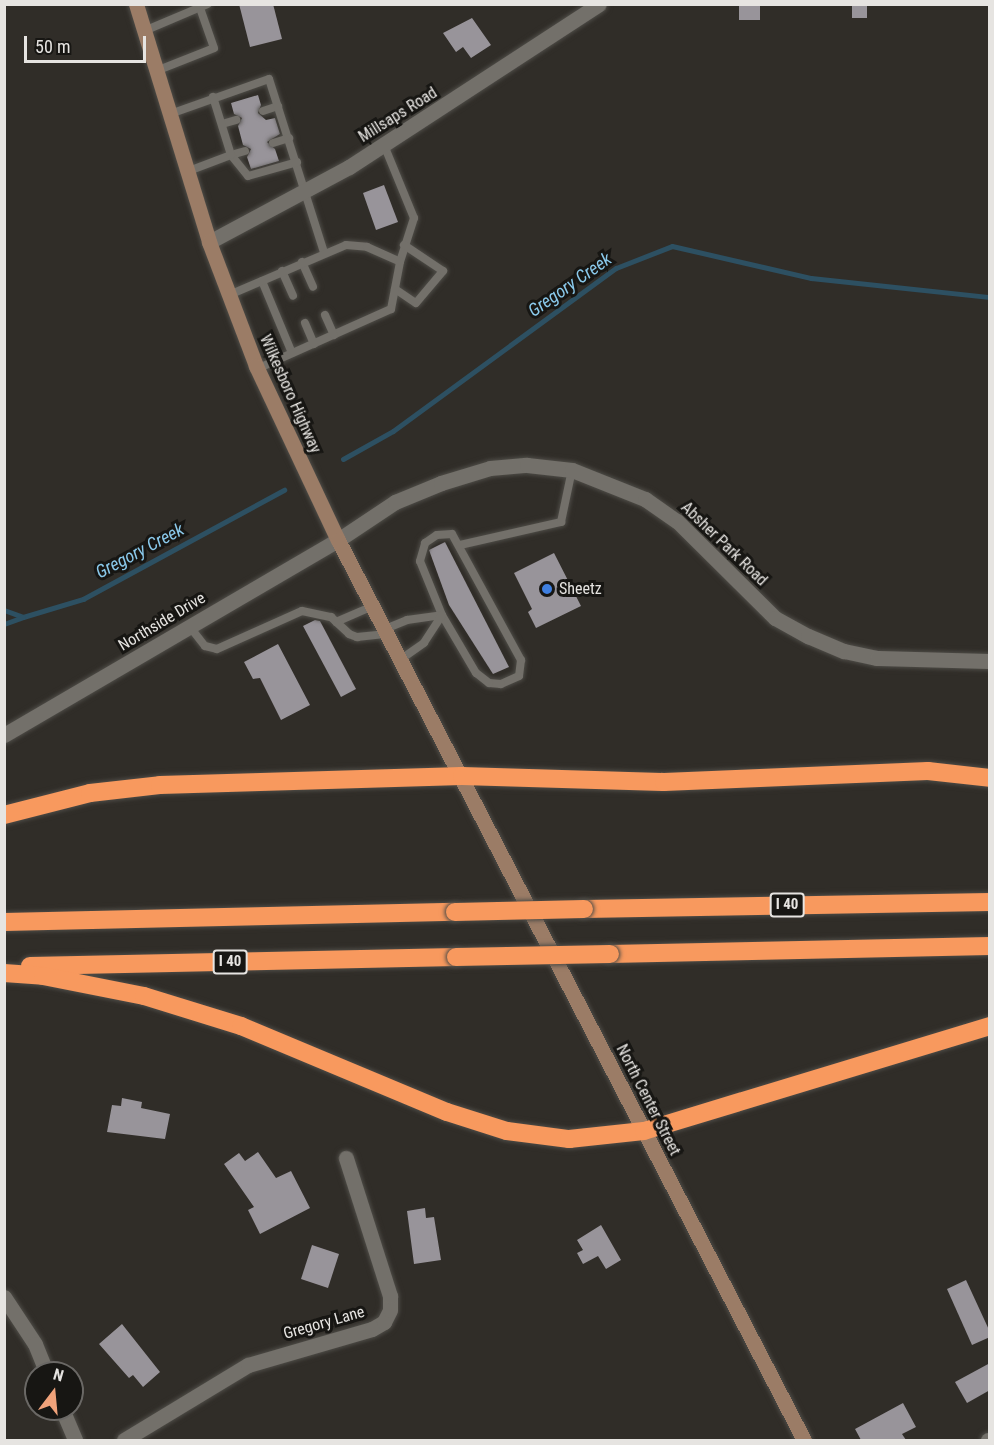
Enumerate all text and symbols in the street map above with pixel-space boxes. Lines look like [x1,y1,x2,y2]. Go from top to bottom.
scale bar [27,24,148,62]
text: 50 m [35,36,70,57]
street label: Millsaps Road [355,83,441,147]
water label: Gregory Creek [524,248,616,322]
street label: Wilkesboro Highway [255,332,325,456]
street label: Absher Park Road [677,498,771,590]
water label: Gregory Creek [92,519,188,583]
place label: Sheetz [559,579,602,599]
marker: Sheetz [540,582,554,596]
street label: Northside Drive [115,589,209,655]
road number: I 40 [769,893,805,917]
road number: I 40 [212,950,248,974]
street label: North Center Street [612,1041,684,1159]
street label: Gregory Lane [281,1302,367,1344]
north arrow [24,1361,84,1421]
text: N [51,1365,66,1386]

